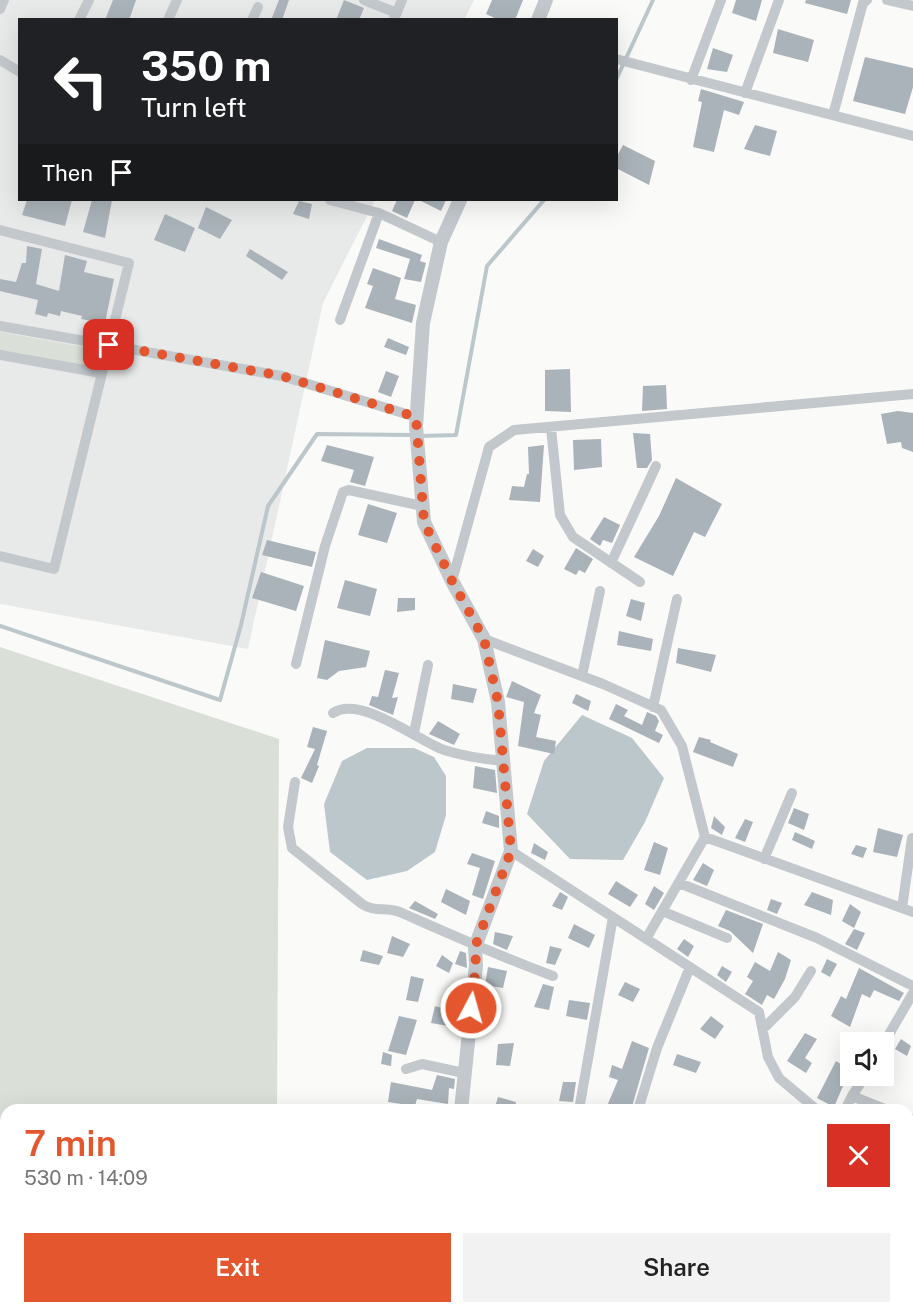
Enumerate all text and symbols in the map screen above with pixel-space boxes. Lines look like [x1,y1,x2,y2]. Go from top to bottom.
text: 350 m [141,41,271,90]
icon: left [42,42,120,120]
text: Turn left [141,91,247,123]
icon: arrive [105,156,138,189]
text: Then [42,160,93,186]
pin [83,319,134,370]
icon: arrive [92,328,125,361]
position arrow [439,976,503,1040]
map controls [840,1032,894,1086]
button: sound [840,1032,894,1086]
text: 7 min [24,1122,117,1164]
button: close [827,1124,890,1187]
text: 530 m · 14:09 [24,1166,148,1190]
button: Exit [24,1233,451,1302]
button: Share [463,1233,890,1302]

